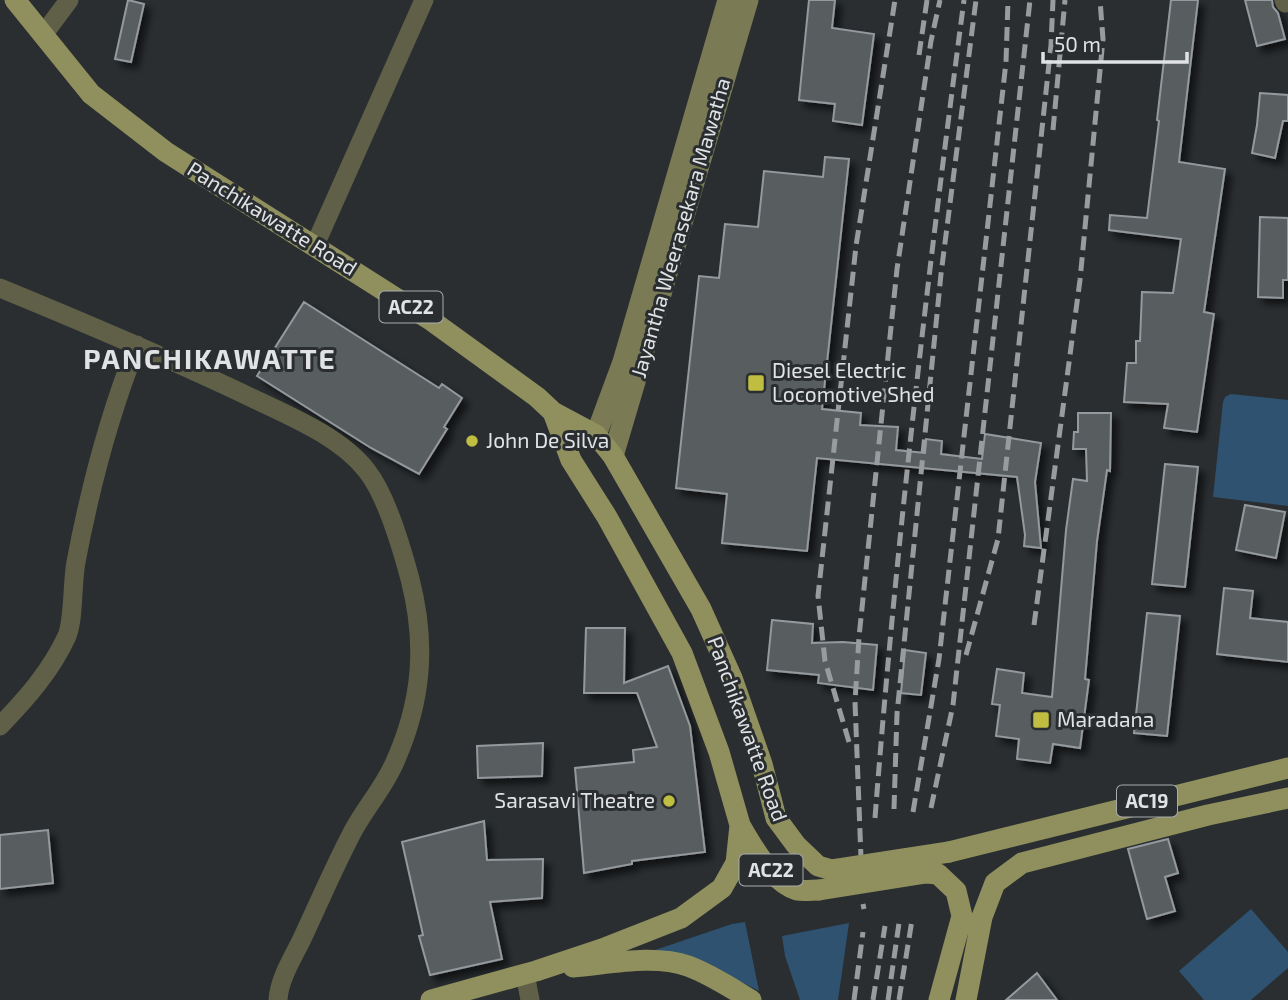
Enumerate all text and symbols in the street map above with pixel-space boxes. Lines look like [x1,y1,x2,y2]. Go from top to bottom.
scale bar [1043,21,1186,65]
text: 50 m [1054,31,1101,56]
street label: Jayantha Weerasekara Mawatha [625,75,734,380]
street label: Panchikawatte Road [183,155,362,280]
road number: AC22 [380,292,442,322]
district label: PANCHIKAWATTE [83,341,337,375]
place label: Diesel Electric Locomotive Shed [772,357,934,406]
marker: Diesel Electric Locomotive Shed [746,373,766,393]
place label: John De Silva [486,427,609,452]
marker: John De Silva [464,433,480,449]
street label: Panchikawatte Road [703,633,794,824]
place label: Maradana [1057,706,1154,731]
marker: Maradana [1031,710,1051,730]
road number: AC19 [1117,786,1177,816]
place label: Sarasavi Theatre [494,787,655,812]
marker: Sarasavi Theatre [661,793,677,809]
road number: AC22 [740,855,802,886]

